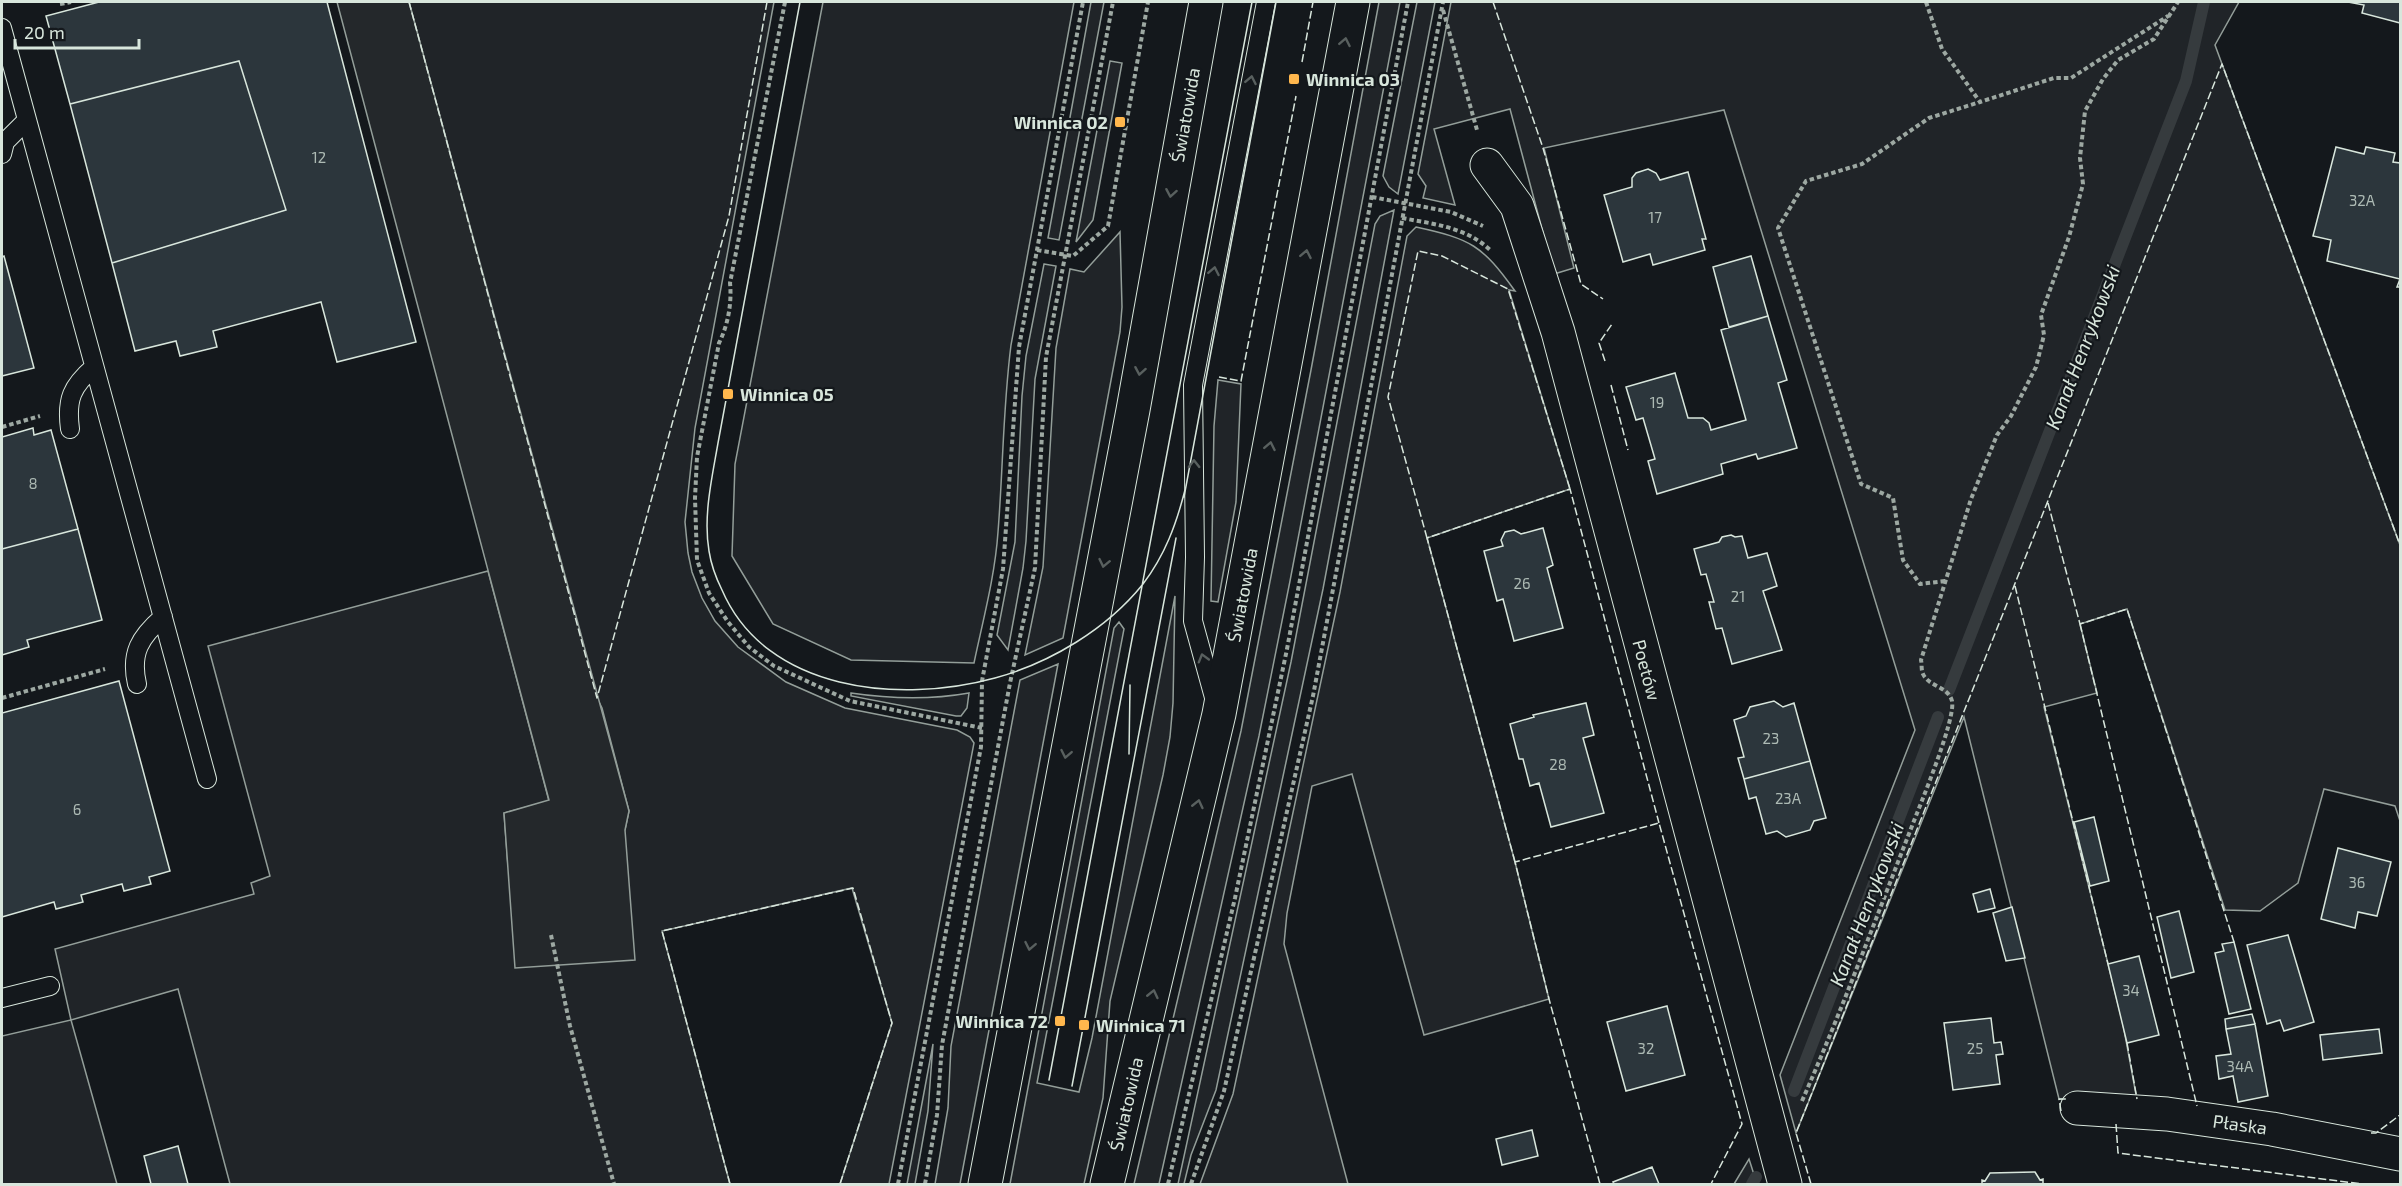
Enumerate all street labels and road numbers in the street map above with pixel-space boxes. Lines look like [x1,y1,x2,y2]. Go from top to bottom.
street label: Światowida [1166,66,1204,164]
street label: Światowida [1222,546,1262,644]
street label: Poetów [1628,637,1666,703]
street label: Światowida [1105,1055,1147,1153]
street label: Płaska [2211,1109,2269,1139]

